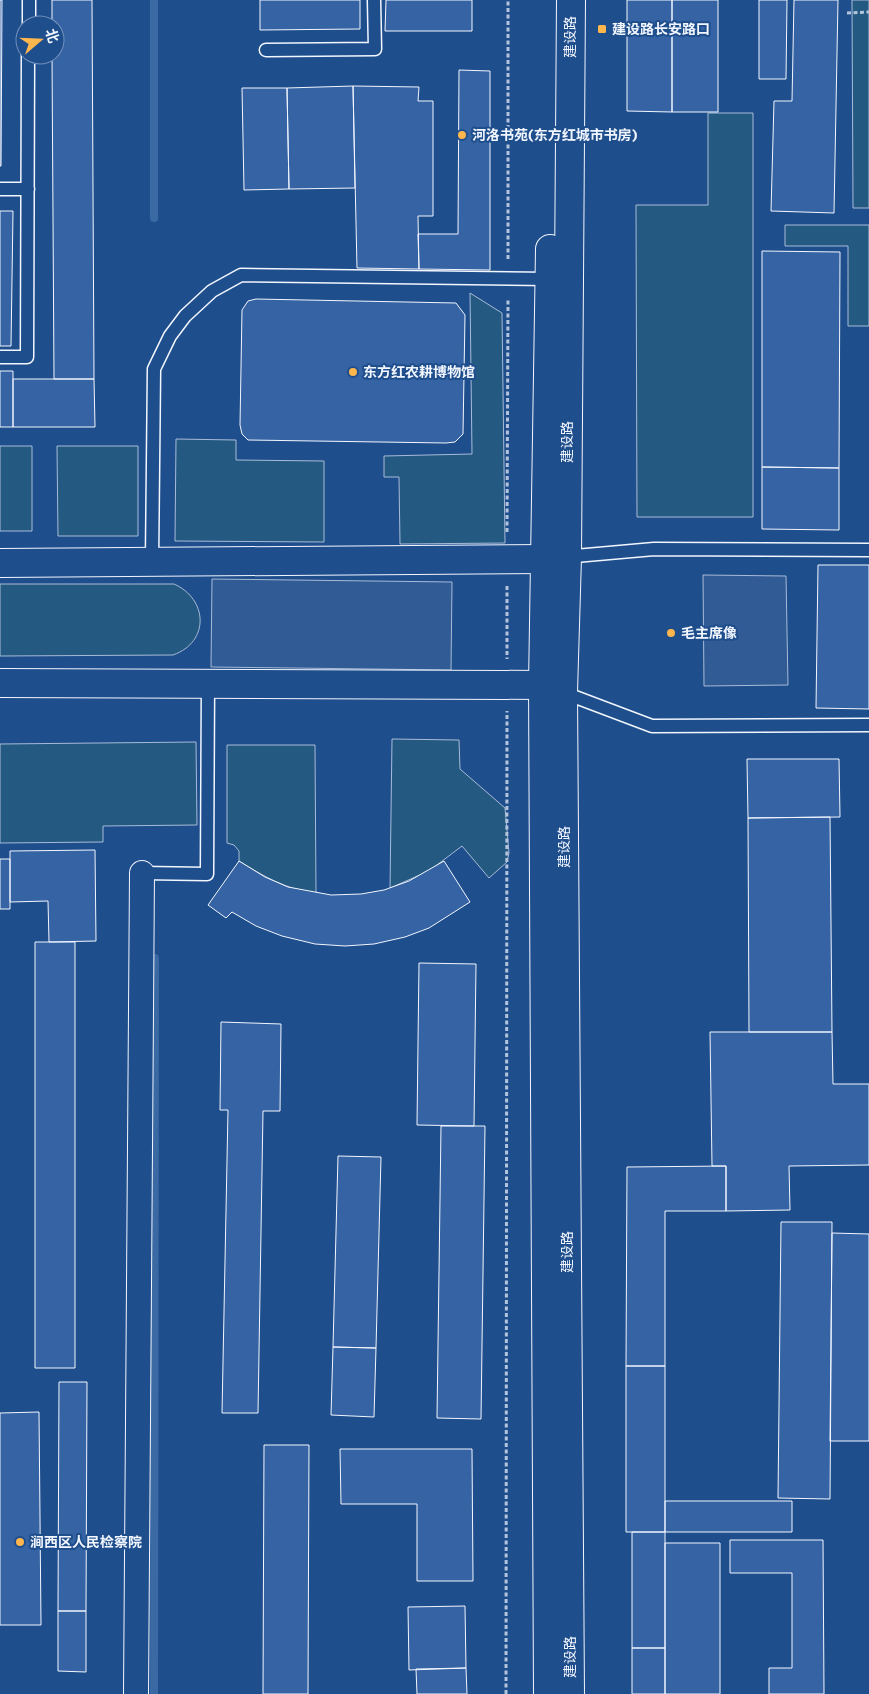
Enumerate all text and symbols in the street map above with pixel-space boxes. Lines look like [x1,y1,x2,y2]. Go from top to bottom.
north arrow [15,15,65,65]
street label: 建设路 [561,16,578,58]
place label: 建设路长安路口 [612,20,710,37]
marker: 建设路长安路口 [596,23,608,35]
text: 北 [42,26,63,45]
place label: 河洛书苑(东方红城市书房) [472,126,638,143]
marker: 河洛书苑(东方红城市书房) [456,129,468,141]
place label: 东方红农耕博物馆 [363,363,475,380]
marker: 东方红农耕博物馆 [347,366,359,378]
street label: 建设路 [558,421,575,463]
place label: 毛主席像 [681,624,737,641]
marker: 毛主席像 [665,627,677,639]
street label: 建设路 [555,826,572,868]
street label: 建设路 [558,1231,575,1273]
place label: 涧西区人民检察院 [30,1533,142,1550]
marker: 涧西区人民检察院 [14,1536,26,1548]
street label: 建设路 [561,1636,578,1678]

